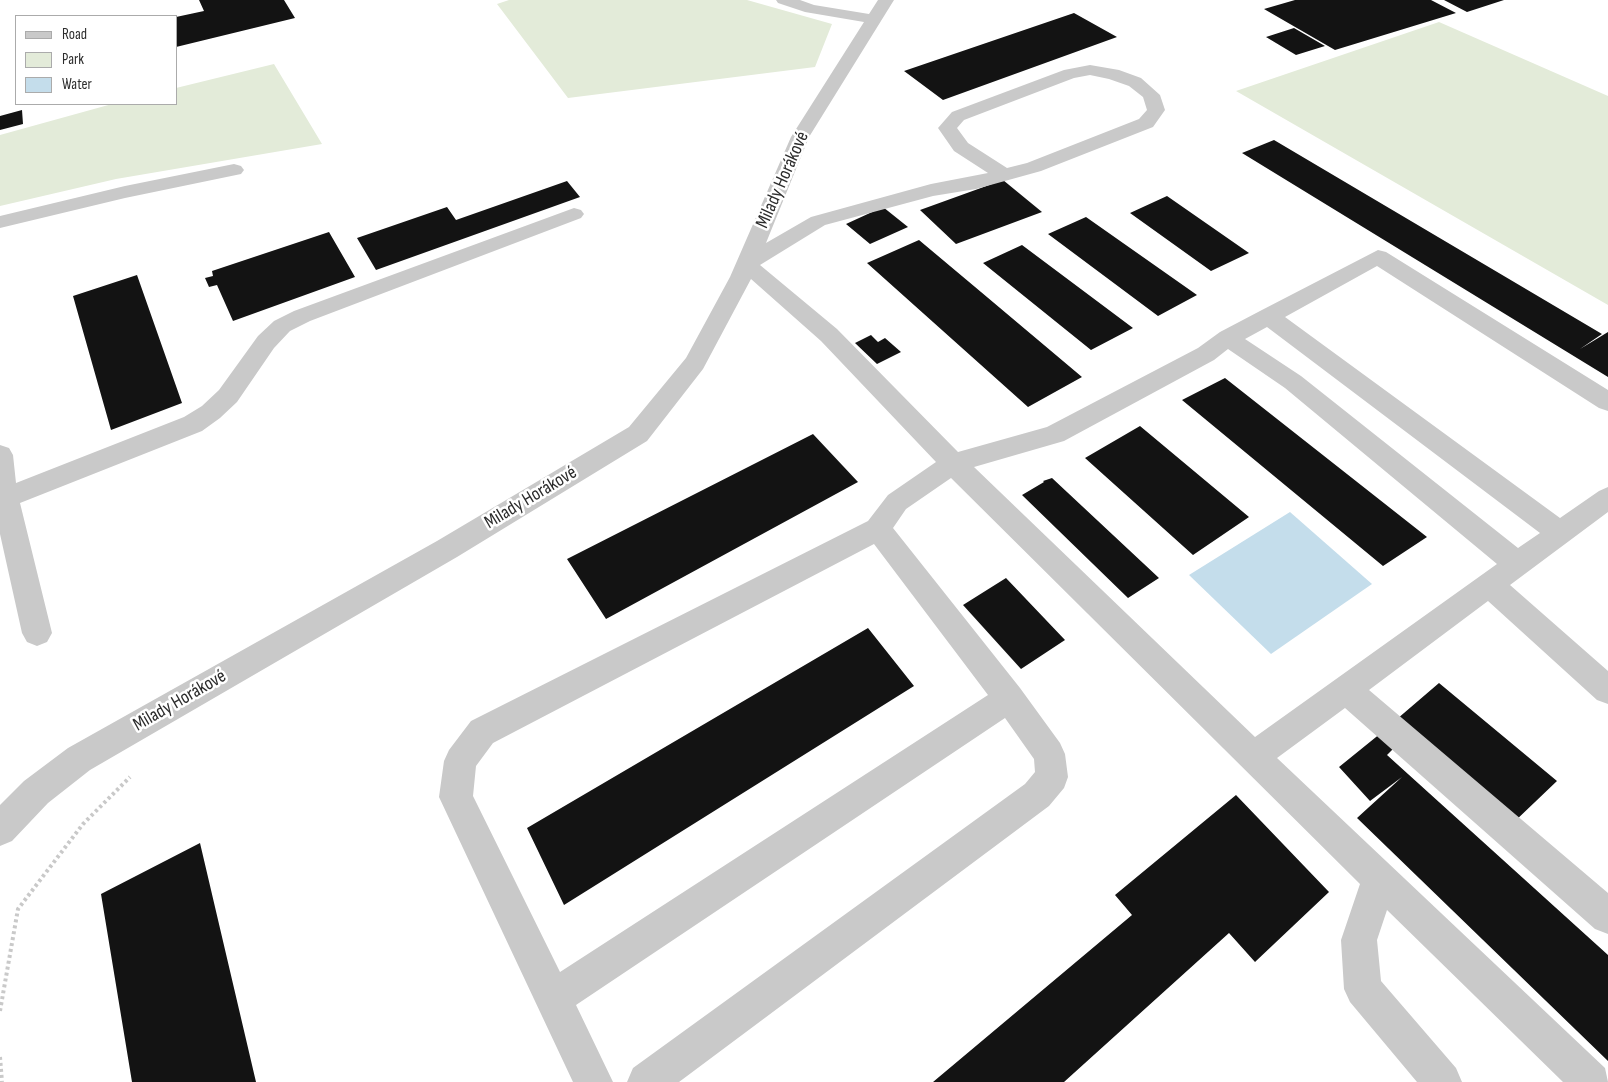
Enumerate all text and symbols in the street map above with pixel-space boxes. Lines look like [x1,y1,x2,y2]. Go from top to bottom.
legend [15,15,178,105]
text: Road [62,25,87,44]
text: Park [62,50,84,69]
text: Water [62,75,92,94]
street label: Milady Horákové [752,128,814,232]
street label: Milady Horákové [481,462,581,534]
street label: Milady Horákové [129,665,231,737]

